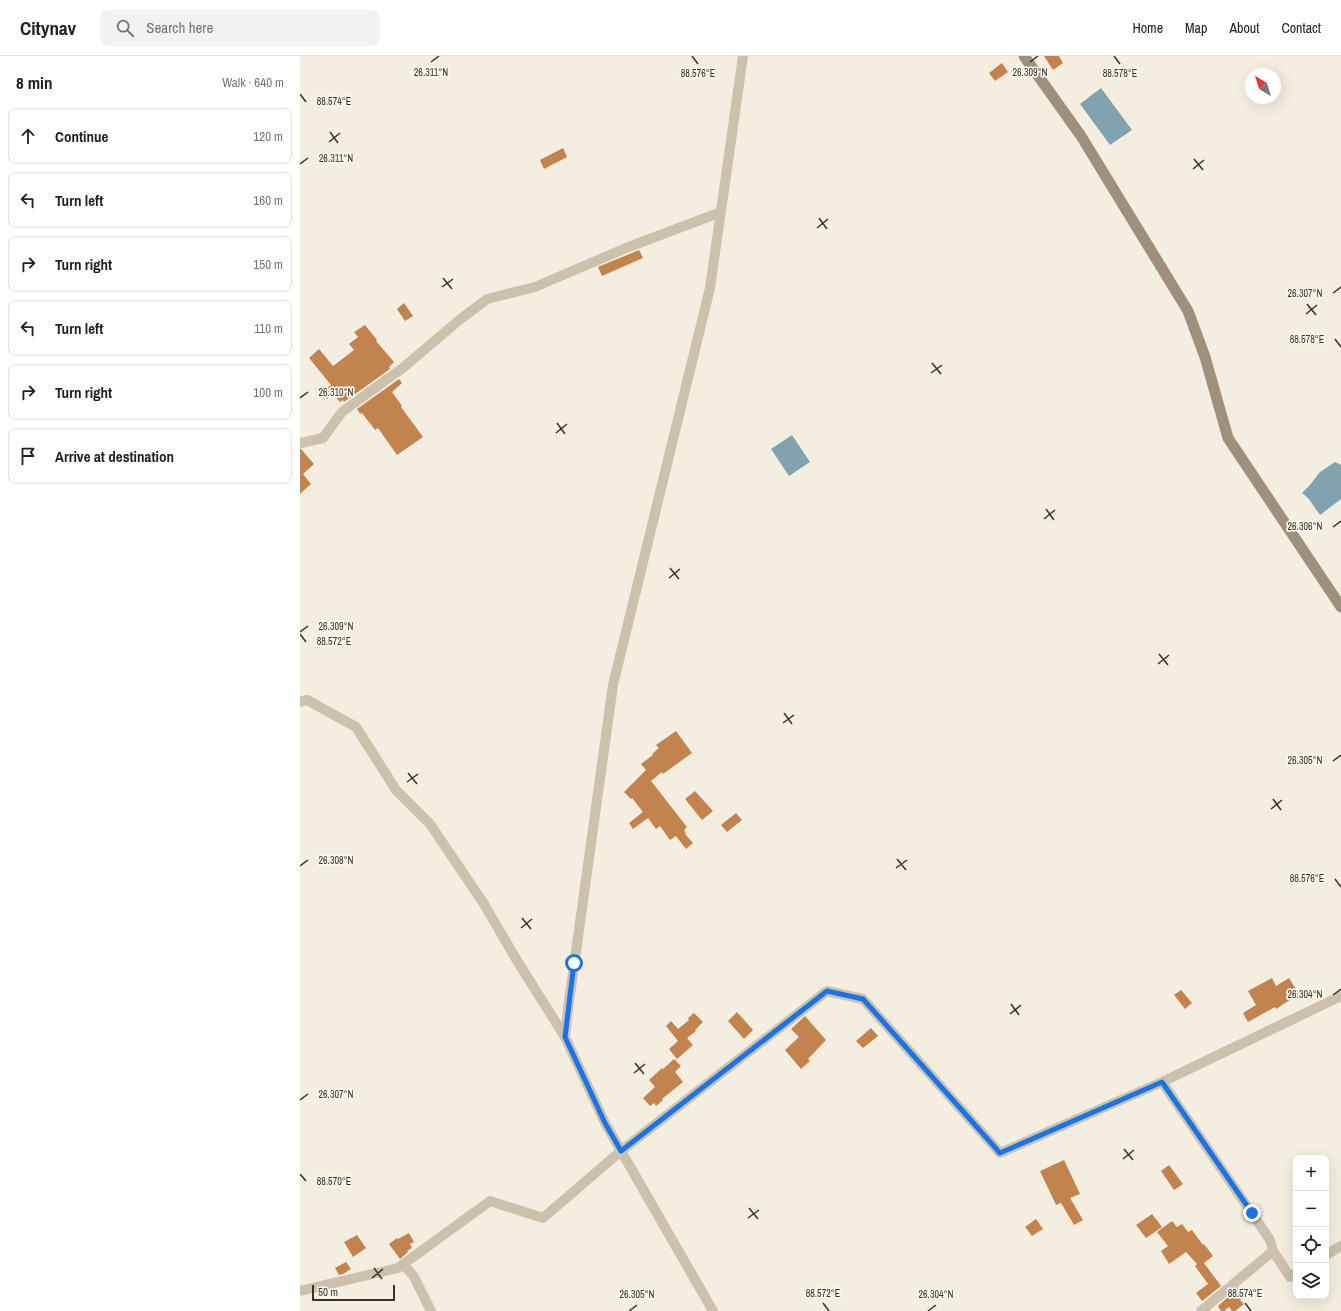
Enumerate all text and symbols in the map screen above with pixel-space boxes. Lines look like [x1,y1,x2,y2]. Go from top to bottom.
search box [100,10,380,46]
text: Citynav [20,15,76,41]
icon: search [114,17,136,39]
text: Search here [146,17,213,38]
text: Home [1132,19,1163,37]
text: Map [1185,19,1207,37]
text: About [1229,19,1259,37]
text: Contact [1281,19,1321,37]
text: 26.311°N [414,66,448,79]
text: 26.309°N [1013,66,1048,79]
text: 88.576°E [681,67,715,80]
text: 88.578°E [1103,67,1137,80]
north arrow [1245,68,1281,104]
text: 8 min [16,71,52,94]
text: Walk · 640 m [222,74,284,91]
text: 88.574°E [317,95,351,108]
icon: ahead [17,125,39,147]
text: Continue [55,126,108,147]
text: 120 m [253,128,283,145]
text: 26.311°N [319,152,353,165]
icon: left [17,189,39,211]
text: Turn left [55,190,103,211]
text: 160 m [253,192,283,209]
icon: right [17,253,39,275]
text: Turn right [55,254,112,275]
text: 150 m [253,256,283,273]
text: 26.307°N [1288,287,1323,300]
icon: left [17,317,39,339]
text: Turn left [55,318,103,339]
text: 110 m [254,320,283,337]
text: 88.578°E [1290,333,1324,346]
icon: right [17,381,39,403]
text: Turn right [55,382,112,403]
text: 100 m [253,384,283,401]
text: 26.310°N [319,386,354,399]
icon: arrive [17,445,39,467]
text: Arrive at destination [55,446,174,467]
text: 26.306°N [1288,520,1323,533]
text: 26.309°N [319,620,354,633]
text: 88.572°E [317,635,351,648]
text: 26.305°N [1288,754,1323,767]
text: 26.308°N [319,854,354,867]
text: 88.576°E [1290,872,1324,885]
route start [565,954,583,972]
text: 26.304°N [1288,988,1323,1001]
text: 26.307°N [319,1088,354,1101]
map controls [1293,1155,1329,1299]
button: + [1293,1155,1329,1191]
text: 88.570°E [317,1175,351,1188]
button: − [1293,1191,1329,1227]
route end [1243,1204,1261,1222]
button: locate [1293,1227,1329,1263]
button: layers [1293,1263,1329,1299]
scale bar [312,1283,395,1302]
text: 50 m [318,1285,338,1299]
text: 88.572°E [806,1287,840,1300]
text: 88.574°E [1228,1287,1262,1300]
text: 26.305°N [620,1288,655,1301]
text: 26.304°N [919,1288,954,1301]

